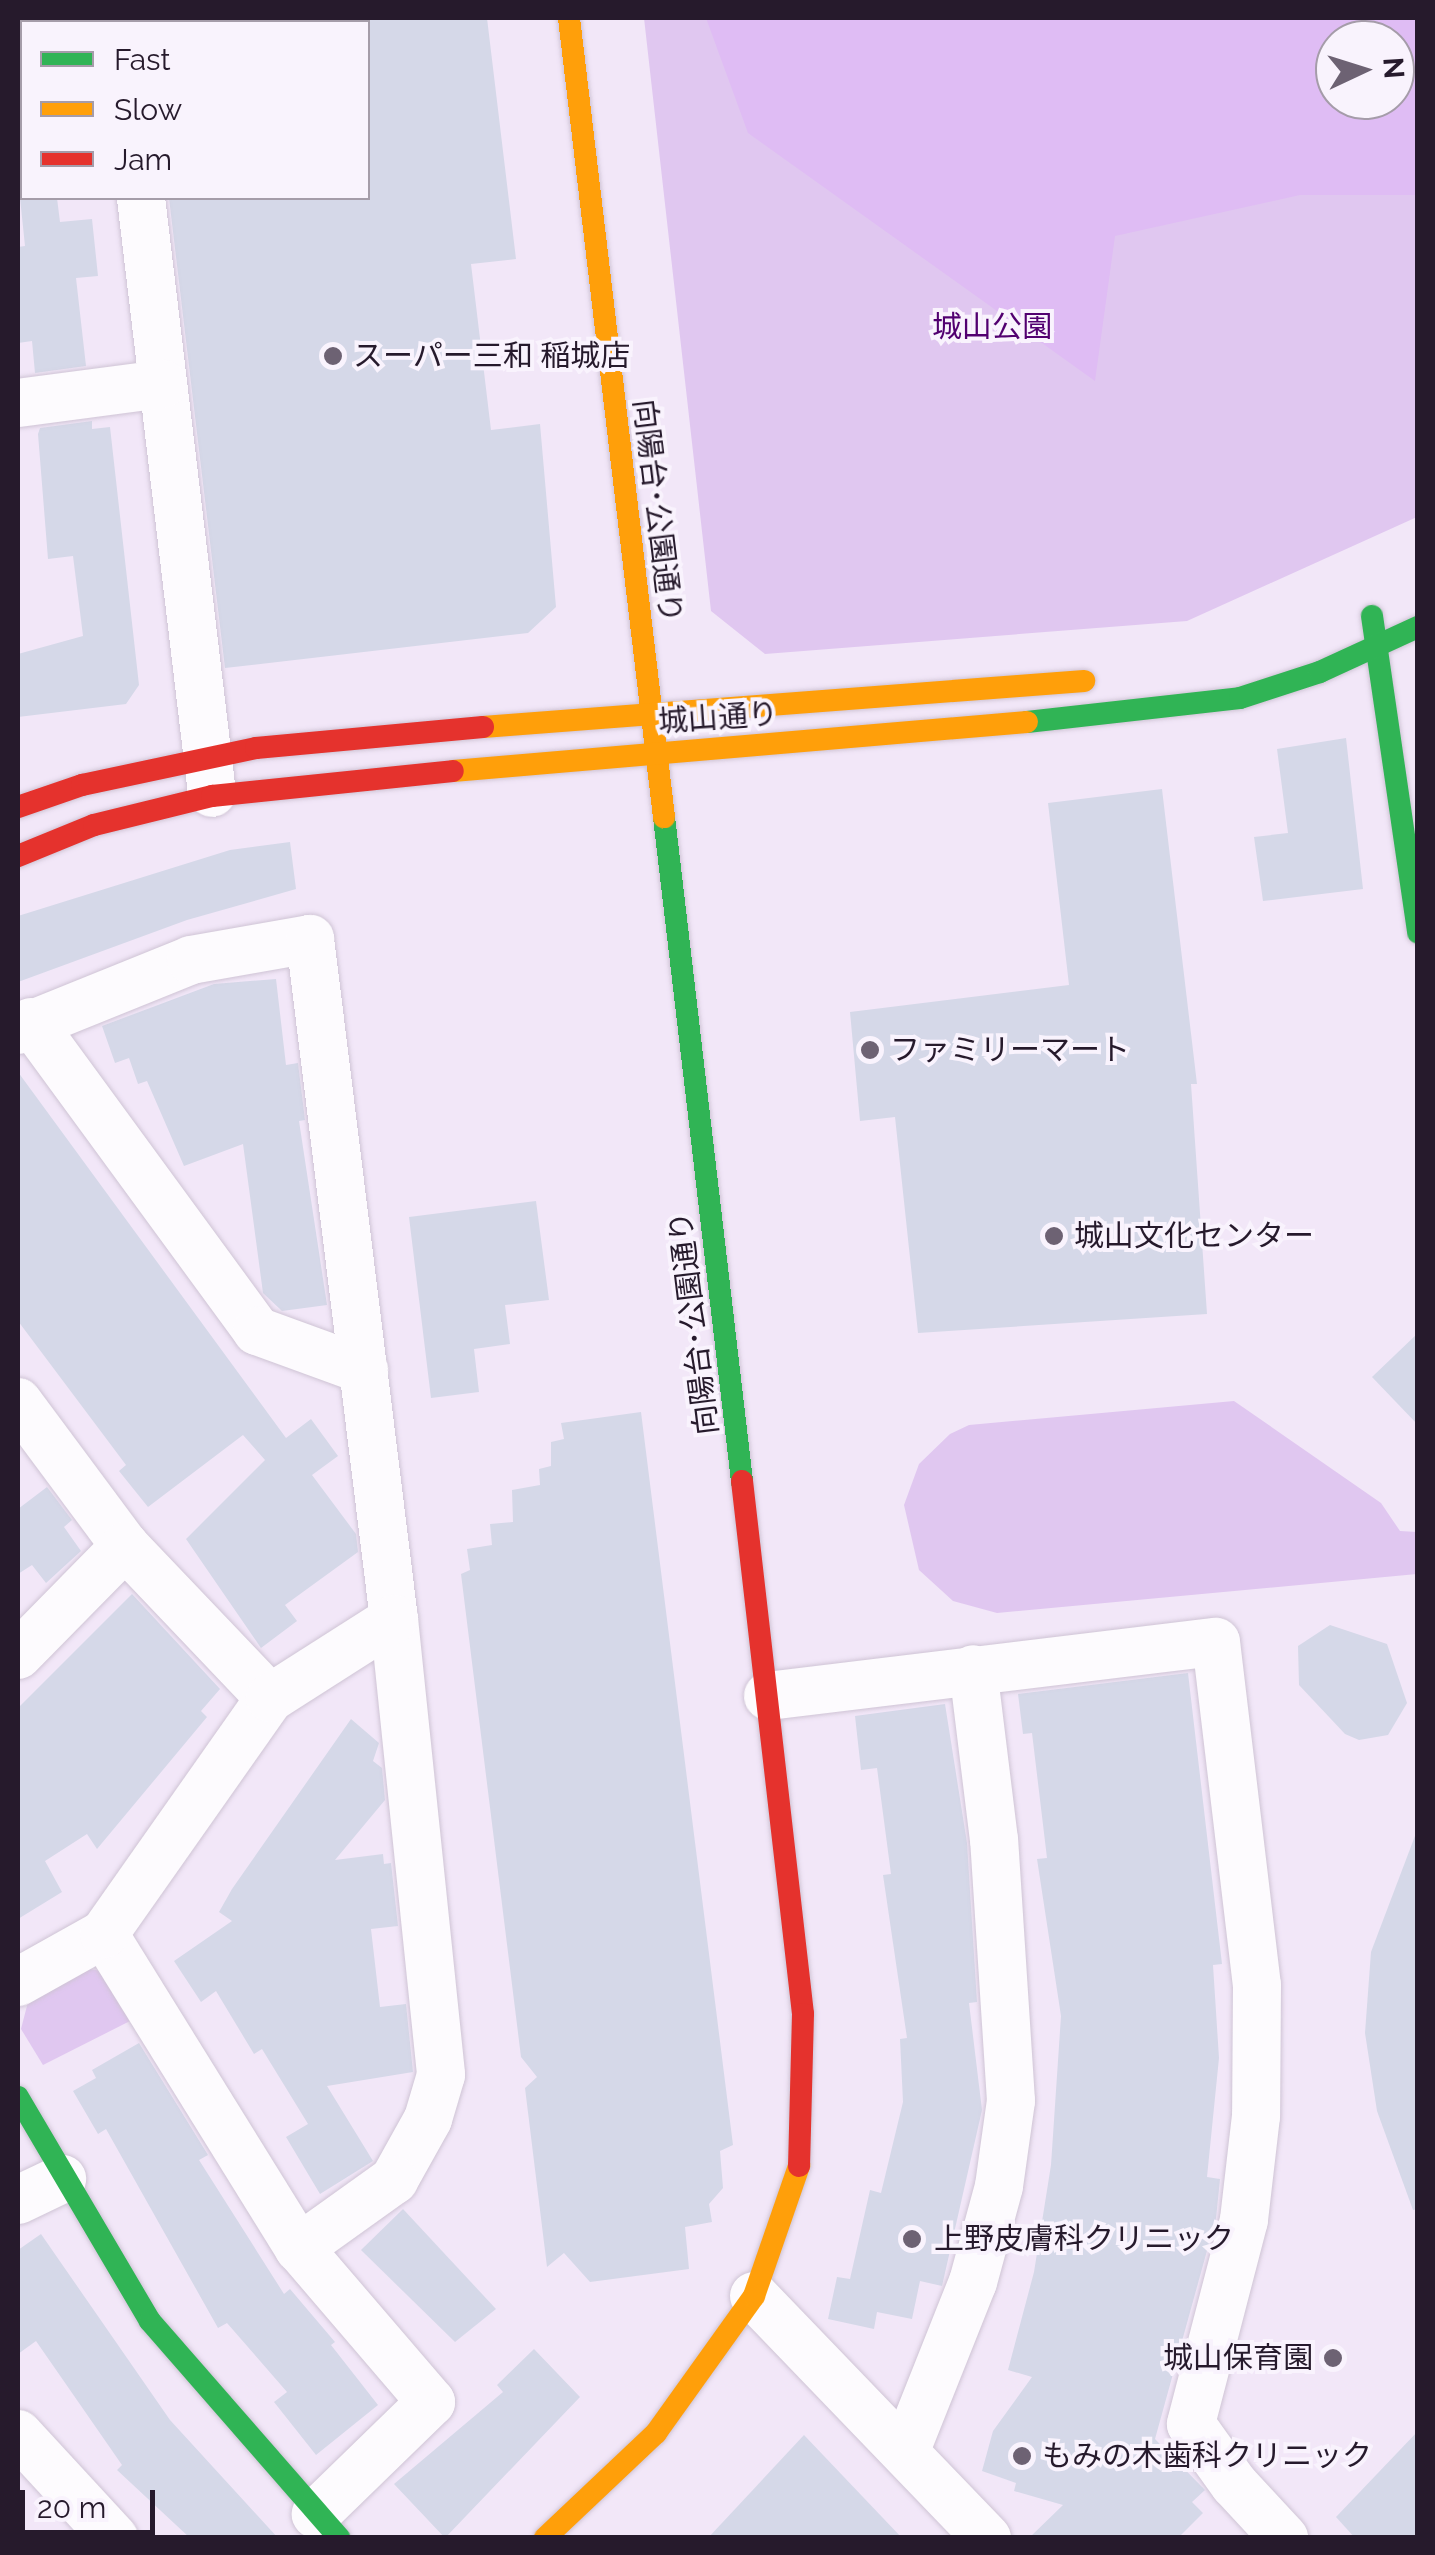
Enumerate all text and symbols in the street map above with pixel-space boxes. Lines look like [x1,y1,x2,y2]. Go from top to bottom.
legend [20,20,370,200]
north arrow [1315,20,1415,120]
text: Fast [114,42,171,77]
text: N [1376,56,1411,80]
text: Slow [114,92,182,127]
text: Jam [114,142,172,177]
park label: 城山公園 [932,309,1052,345]
place label: スーパー三和 稲城店 [353,338,631,374]
marker: スーパー三和 稲城店 [322,345,344,367]
street label: 向陽台･公園通り [625,397,689,625]
street label: 城山通り [657,696,779,740]
place label: ファミリーマート [890,1032,1130,1068]
marker: ファミリーマート [859,1039,881,1061]
street label: 向陽台･公園通り [662,1209,726,1437]
place label: 城山文化センター [1074,1218,1314,1254]
marker: 城山文化センター [1043,1225,1065,1247]
place label: 上野皮膚科クリニック [934,2221,1234,2257]
marker: 上野皮膚科クリニック [899,2226,925,2252]
place label: 城山保育園 [1163,2340,1313,2376]
marker: 城山保育園 [1322,2347,1344,2369]
place label: もみの木歯科クリニック [1042,2438,1372,2474]
marker: もみの木歯科クリニック [1011,2445,1033,2467]
scale bar [25,2470,160,2532]
text: 20 m [37,2490,106,2525]

